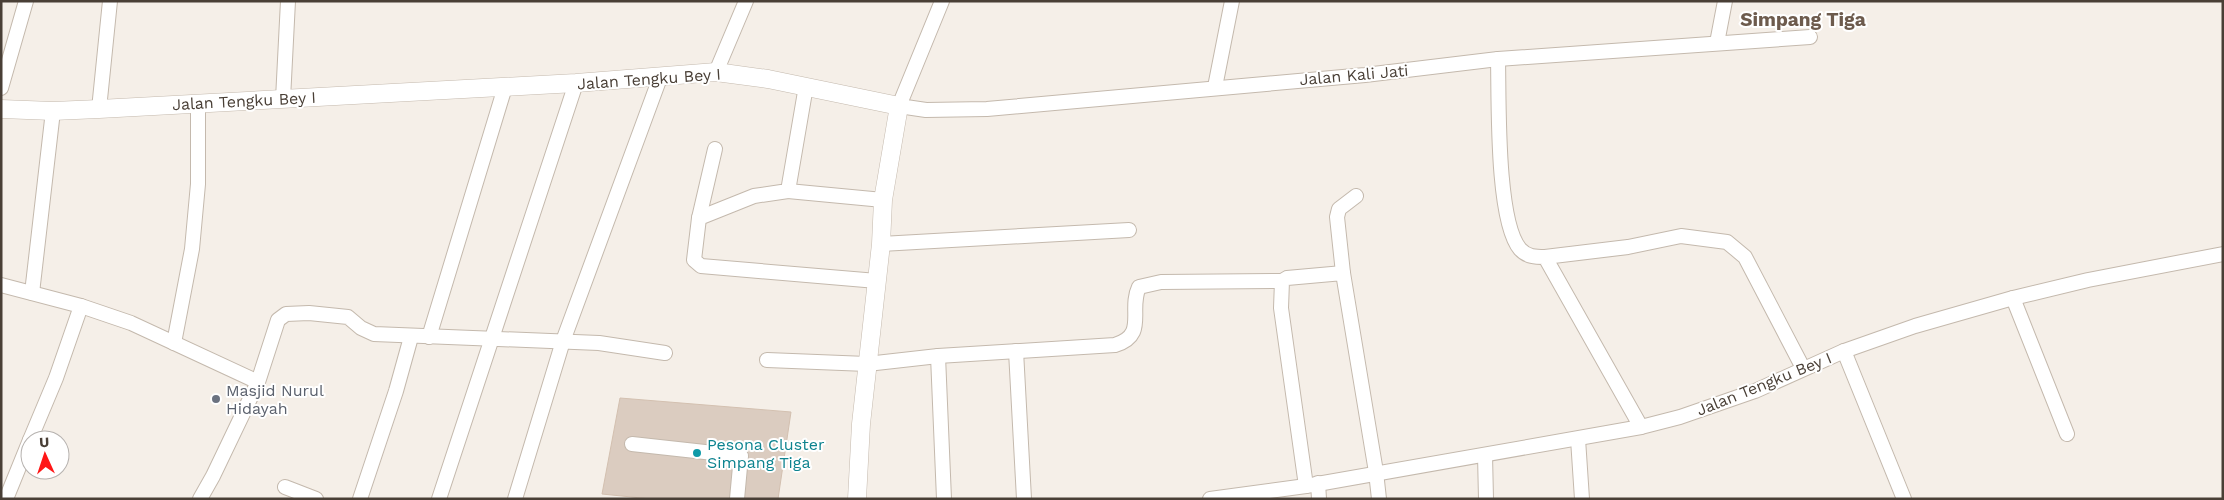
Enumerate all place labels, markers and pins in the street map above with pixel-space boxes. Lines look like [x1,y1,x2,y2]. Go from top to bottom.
place label: Masjid Nurul Hidayah [226,381,324,418]
marker: Masjid Nurul Hidayah [210,393,222,405]
place label: Pesona Cluster Simpang Tiga [707,435,825,472]
marker: Pesona Cluster Simpang Tiga [691,447,703,459]

